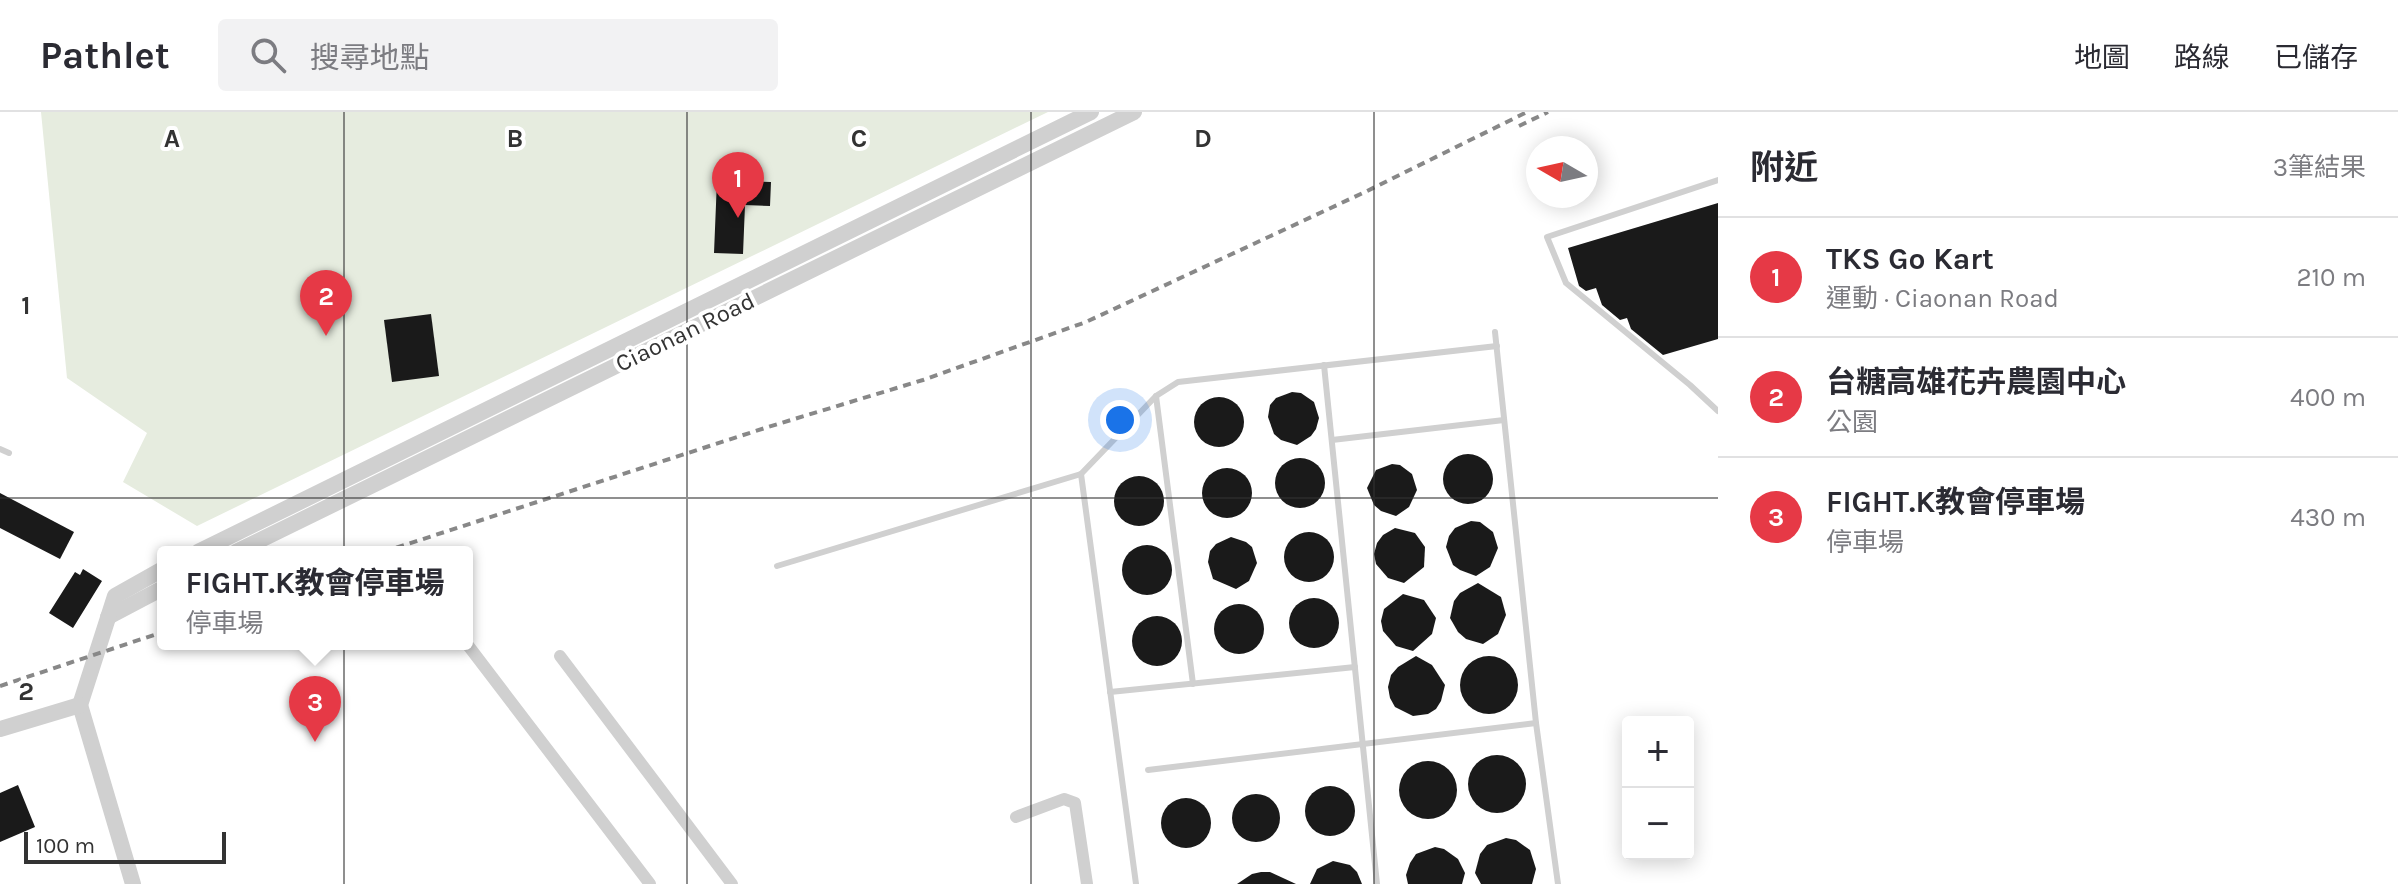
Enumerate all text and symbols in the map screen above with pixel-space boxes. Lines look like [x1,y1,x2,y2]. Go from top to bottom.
search box [218,19,778,91]
text: Pathlet [40,33,170,78]
icon: search [246,33,290,77]
text: 搜尋地點 [310,40,430,76]
text: 地圖 [2074,41,2130,74]
text: 路線 [2174,41,2230,74]
text: 已儲存 [2274,41,2358,74]
text: A [164,123,180,154]
text: B [507,123,523,154]
text: C [851,123,867,154]
text: D [1194,123,1212,154]
north arrow [1526,136,1598,208]
text: 附近 [1750,148,1818,188]
pin: 1 [712,152,764,218]
text: 3筆結果 [2273,152,2366,183]
text: TKS Go Kart [1826,241,1994,277]
text: 1 [1771,262,1781,293]
text: 210 m [2296,262,2366,293]
pin: 2 [300,270,352,336]
text: 運動 · Ciaonan Road [1826,283,2059,314]
street label: Ciaonan Road [611,286,759,378]
text: 1 [21,290,31,321]
text: 台糖高雄花卉農園中心 [1826,364,2126,400]
text: 2 [1768,382,1784,413]
text: 400 m [2290,382,2366,413]
your location [1100,400,1140,440]
text: 公園 [1826,407,1878,438]
text: FIGHT.K教會停車場 [1826,484,2085,520]
text: 3 [1768,502,1784,533]
text: 430 m [2290,502,2366,533]
text: 停車場 [1826,527,1904,558]
popup [157,546,473,650]
text: FIGHT.K教會停車場 [185,565,445,601]
text: 停車場 [185,608,264,639]
text: 2 [18,676,34,707]
pin: 3 [289,676,341,742]
map controls [1622,716,1694,860]
button: + [1622,716,1694,788]
button: − [1622,788,1694,860]
scale bar [24,828,226,864]
text: 100 m [36,833,95,859]

